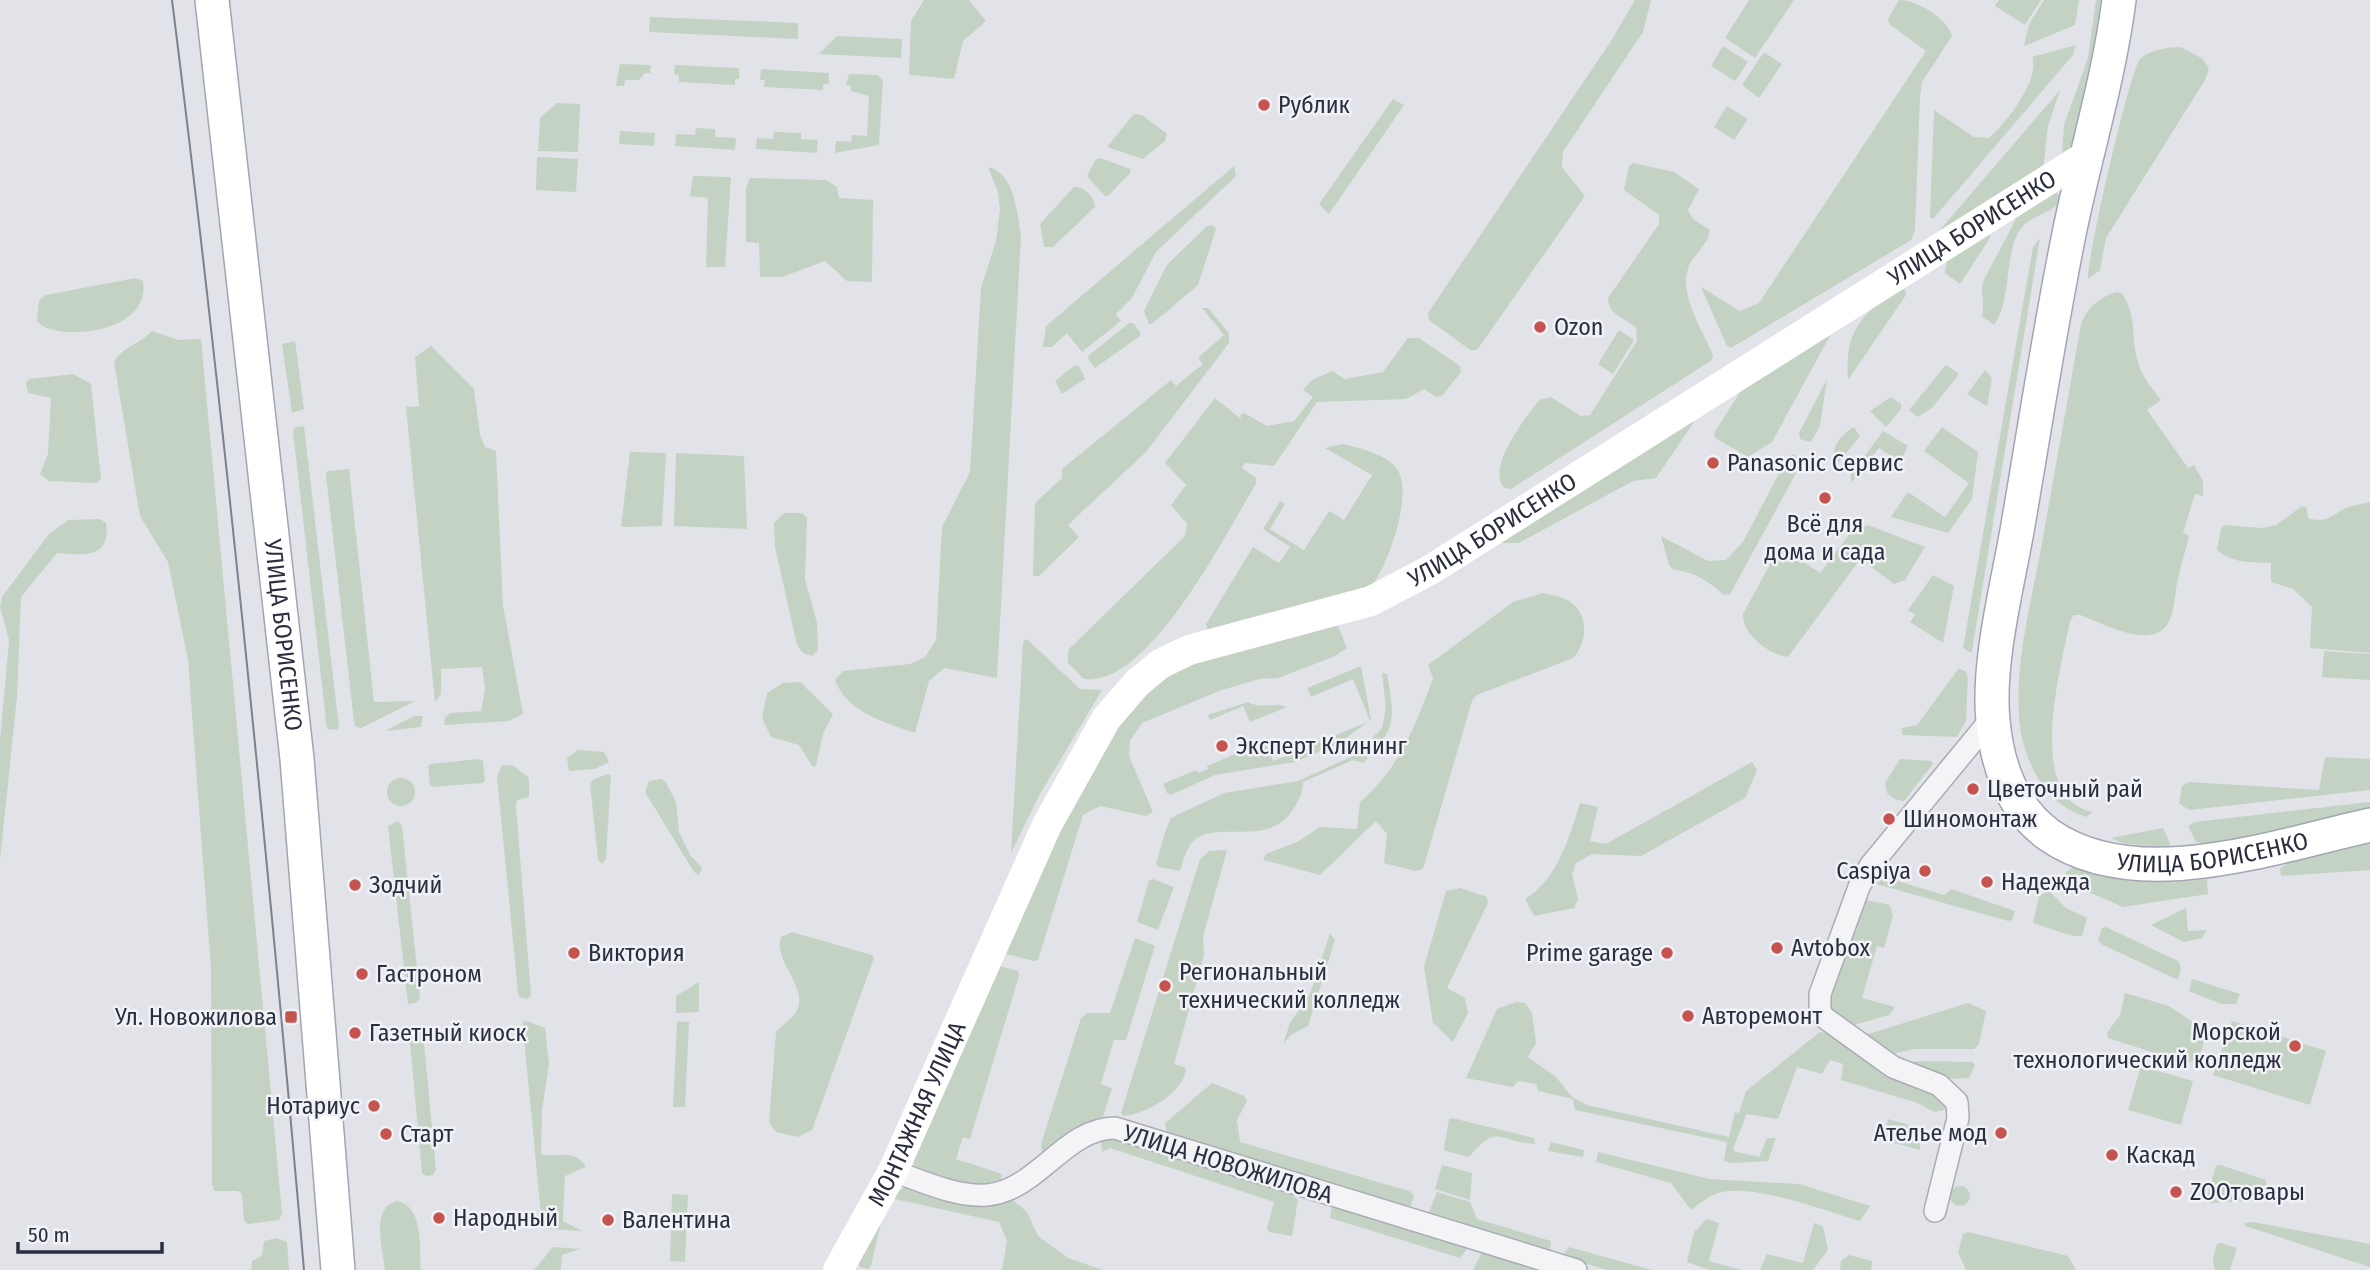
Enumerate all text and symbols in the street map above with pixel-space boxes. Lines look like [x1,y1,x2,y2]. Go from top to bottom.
place label: Рублик [1278,91,1351,119]
marker: Рублик [1256,97,1272,113]
street label: УЛИЦА БОРИСЕНКО [1882,165,2061,292]
place label: Ozon [1554,313,1603,341]
marker: Ozon [1532,319,1548,335]
place label: Panasonic Сервис [1727,449,1903,477]
marker: Panasonic Сервис [1705,455,1721,471]
street label: УЛИЦА БОРИСЕНКО [1403,467,1582,593]
marker: Всё для дома и сада [1817,490,1833,506]
place label: Всё для дома и сада [1765,510,1885,566]
street label: УЛИЦА БОРИСЕНКО [258,537,308,733]
place label: Эксперт Клининг [1236,732,1408,760]
marker: Эксперт Клининг [1214,738,1230,754]
place label: Цветочный рай [1987,775,2143,803]
marker: Цветочный рай [1965,781,1981,797]
place label: Шиномонтаж [1903,805,2038,833]
marker: Шиномонтаж [1881,811,1897,827]
street label: УЛИЦА БОРИСЕНКО [2114,827,2311,878]
place label: Caspiya [1836,857,1911,885]
marker: Caspiya [1917,863,1933,879]
place label: Надежда [2001,868,2090,896]
place label: Зодчий [369,871,442,899]
marker: Надежда [1979,874,1995,890]
marker: Зодчий [347,877,363,893]
place label: Avtobox [1791,934,1871,962]
place label: Виктория [588,939,685,967]
place label: Prime garage [1526,939,1653,967]
marker: Avtobox [1769,940,1785,956]
marker: Виктория [566,945,582,961]
marker: Prime garage [1659,945,1675,961]
place label: Региональный технический колледж [1179,958,1400,1014]
place label: Гастроном [376,960,482,988]
marker: Гастроном [354,966,370,982]
marker: Региональный технический колледж [1157,978,1173,994]
place label: Авторемонт [1702,1002,1823,1030]
place label: Ул. Новожилова [114,1003,277,1031]
marker: Авторемонт [1680,1008,1696,1024]
marker: Ул. Новожилова [283,1009,299,1025]
street label: МОНТАЖНАЯ УЛИЦА [862,1017,972,1211]
place label: Морской технологический колледж [2014,1018,2282,1074]
place label: Газетный киоск [369,1019,527,1047]
marker: Газетный киоск [347,1025,363,1041]
marker: Морской технологический колледж [2287,1038,2303,1054]
place label: Нотариус [266,1092,360,1120]
marker: Нотариус [366,1098,382,1114]
street label: УЛИЦА НОВОЖИЛОВА [1119,1119,1336,1209]
place label: Ателье мод [1874,1119,1987,1147]
place label: Старт [400,1120,454,1148]
marker: Ателье мод [1993,1125,2009,1141]
marker: Старт [378,1126,394,1142]
place label: Каскад [2126,1141,2195,1169]
marker: Каскад [2104,1147,2120,1163]
place label: ZOOтовары [2190,1178,2305,1206]
marker: ZOOтовары [2168,1184,2184,1200]
place label: Народный [453,1204,558,1232]
place label: Валентина [622,1206,731,1234]
scale bar [18,1210,161,1254]
marker: Народный [431,1210,447,1226]
marker: Валентина [600,1212,616,1228]
text: 50 m [28,1222,70,1248]

